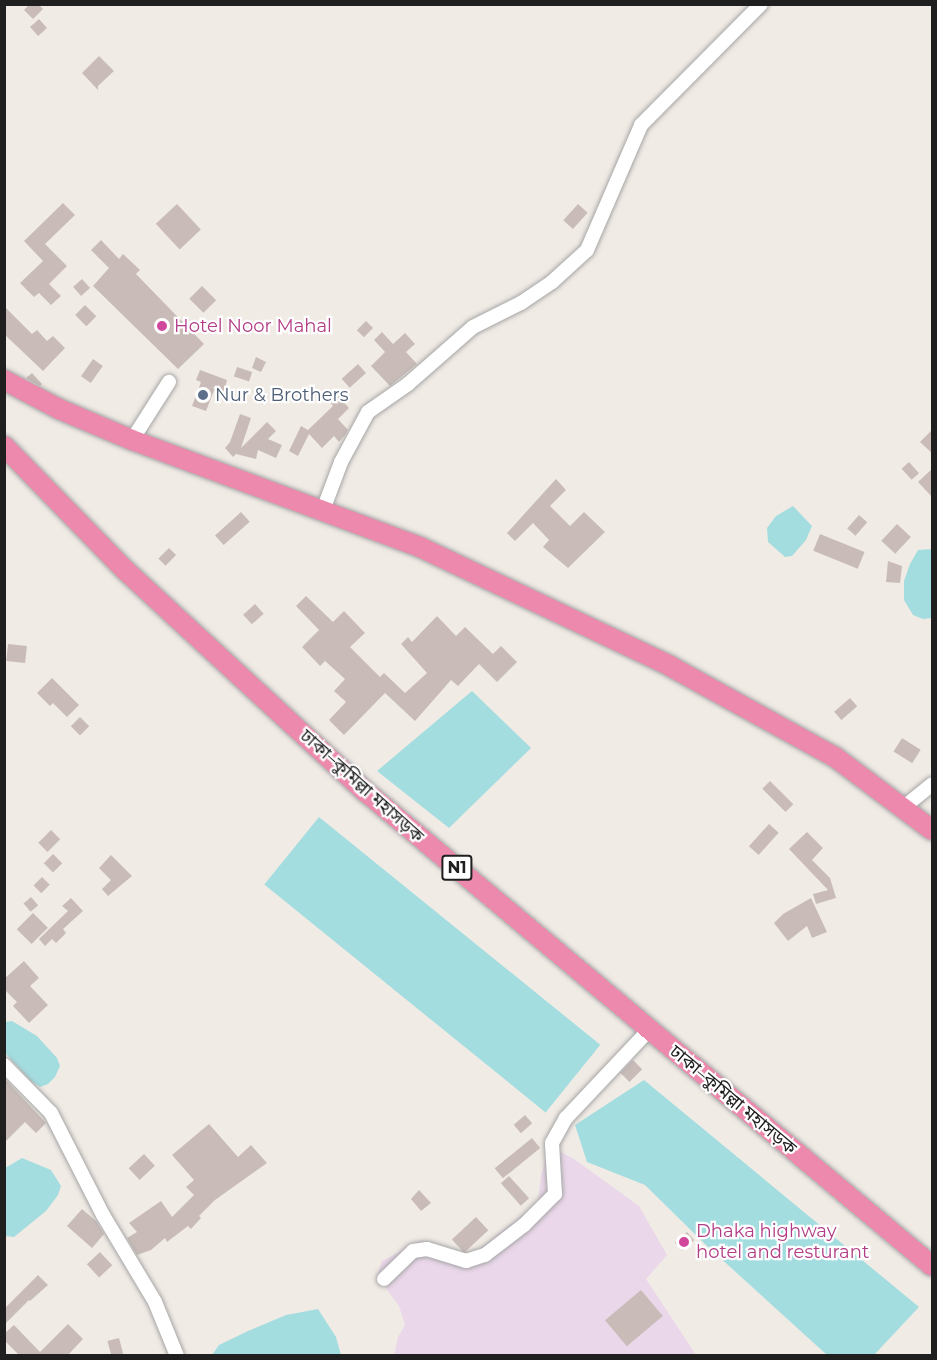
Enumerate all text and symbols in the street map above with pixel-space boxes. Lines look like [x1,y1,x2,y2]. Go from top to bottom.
place label: Hotel Noor Mahal [174,315,332,337]
marker: Hotel Noor Mahal [155,319,169,333]
place label: Nur & Brothers [215,384,349,406]
marker: Nur & Brothers [196,388,210,402]
street label: ঢাকা–কুমিল্লা মহাসড়ক [296,725,428,847]
road number: N1 [440,855,474,881]
street label: ঢাকা–কুমিল্লা মহাসড়ক [665,1041,801,1159]
place label: Dhaka highway hotel and resturant [696,1221,869,1264]
marker: Dhaka highway hotel and resturant [677,1235,691,1249]

